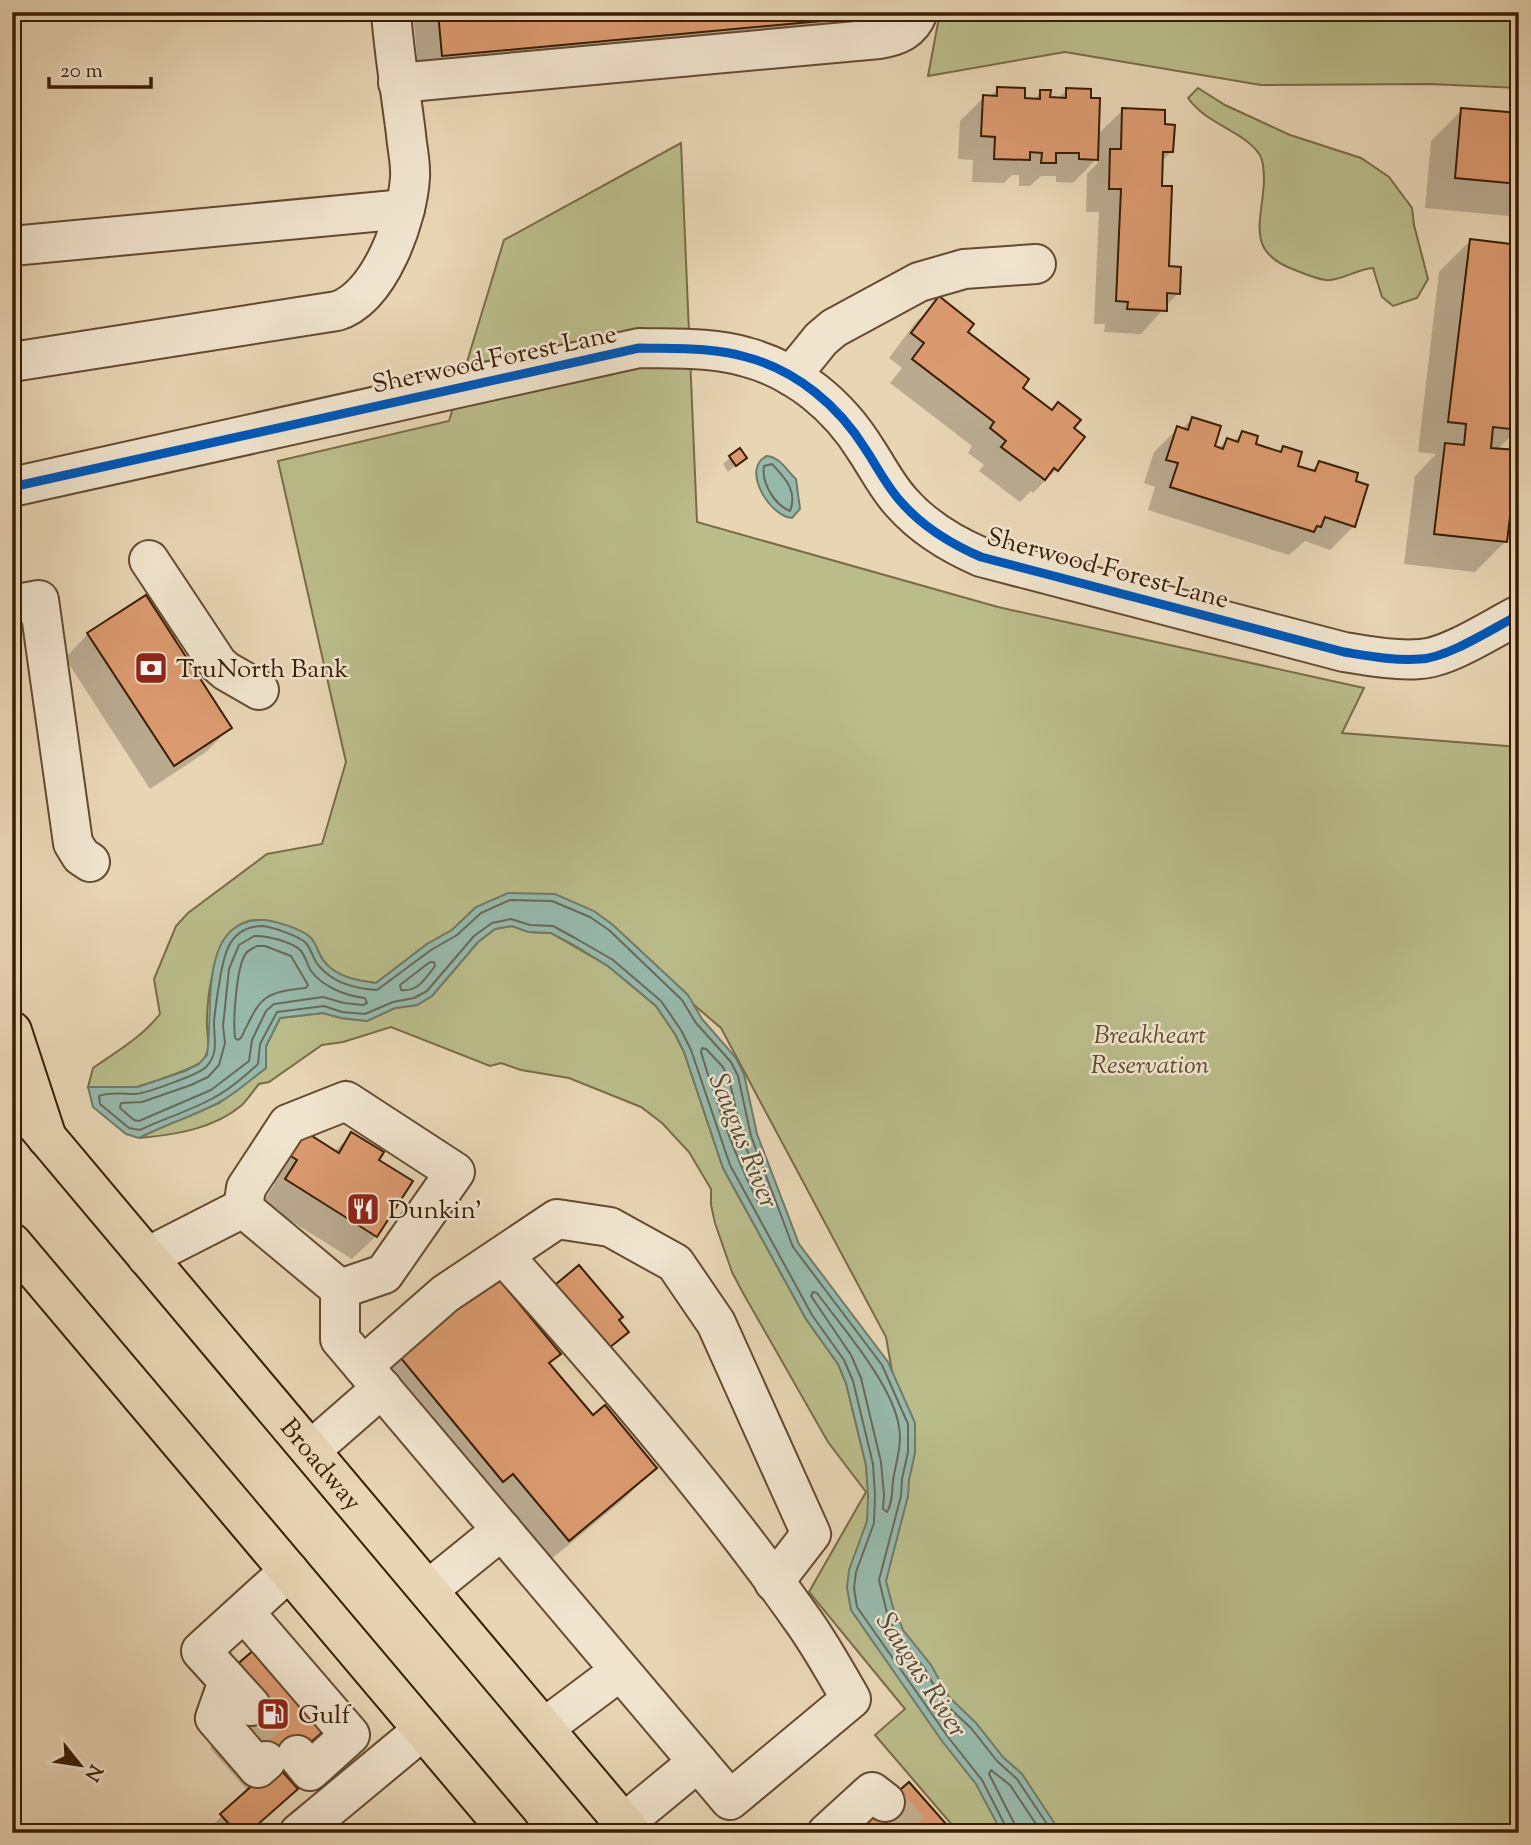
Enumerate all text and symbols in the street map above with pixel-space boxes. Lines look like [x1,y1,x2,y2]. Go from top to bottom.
scale bar [49,46,150,90]
text: 20 m [60,57,103,87]
street label: Sherwood Forest Lane [369,316,620,404]
street label: Sherwood Forest Lane [982,519,1233,620]
bank icon: TruNorth Bank [132,649,170,687]
place label: TruNorth Bank [176,652,349,689]
park label: Breakheart Reservation [1091,1018,1210,1085]
water label: Saugus River [697,1068,788,1215]
restaurant icon: Dunkin' [344,1190,382,1228]
place label: Dunkin' [388,1193,482,1230]
street label: Broadway [270,1412,369,1520]
water label: Saugus River [865,1605,976,1746]
fuel station icon: Gulf [254,1695,292,1733]
place label: Gulf [298,1698,351,1735]
north arrow [46,1730,116,1800]
text: N [77,1759,108,1786]

